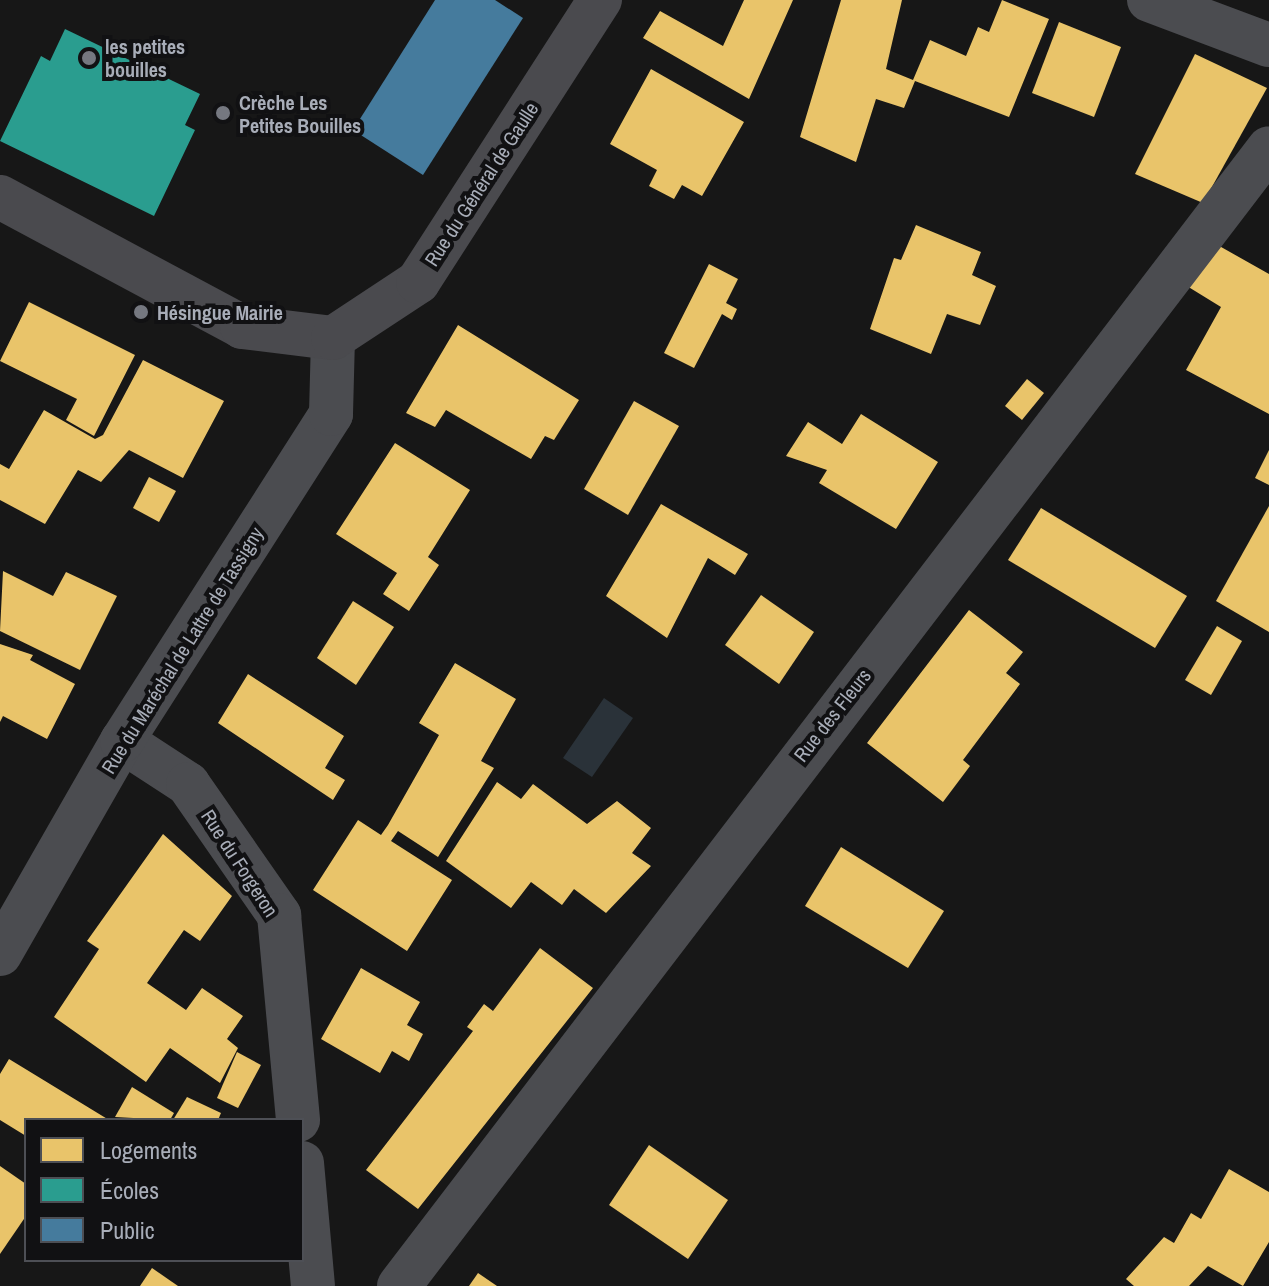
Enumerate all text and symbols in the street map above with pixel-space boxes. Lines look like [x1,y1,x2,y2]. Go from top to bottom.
place label: les petites bouilles [105,34,185,81]
marker: les petites bouilles [80,49,98,67]
place label: Crèche Les Petites Bouilles [239,90,361,137]
street label: Rue du Général de Gaulle [419,98,543,270]
marker: Crèche Les Petites Bouilles [214,104,232,122]
place label: Hésingue Mairie [157,300,283,324]
marker: Hésingue Mairie [132,303,150,321]
street label: Rue du Maréchal de Lattre de Tassigny [96,522,268,778]
street label: Rue des Fleurs [788,664,876,766]
street label: Rue du Forgeron [196,805,284,921]
legend [24,1118,304,1262]
text: Logements [100,1134,197,1166]
text: Écoles [100,1174,159,1206]
text: Public [100,1214,155,1246]

